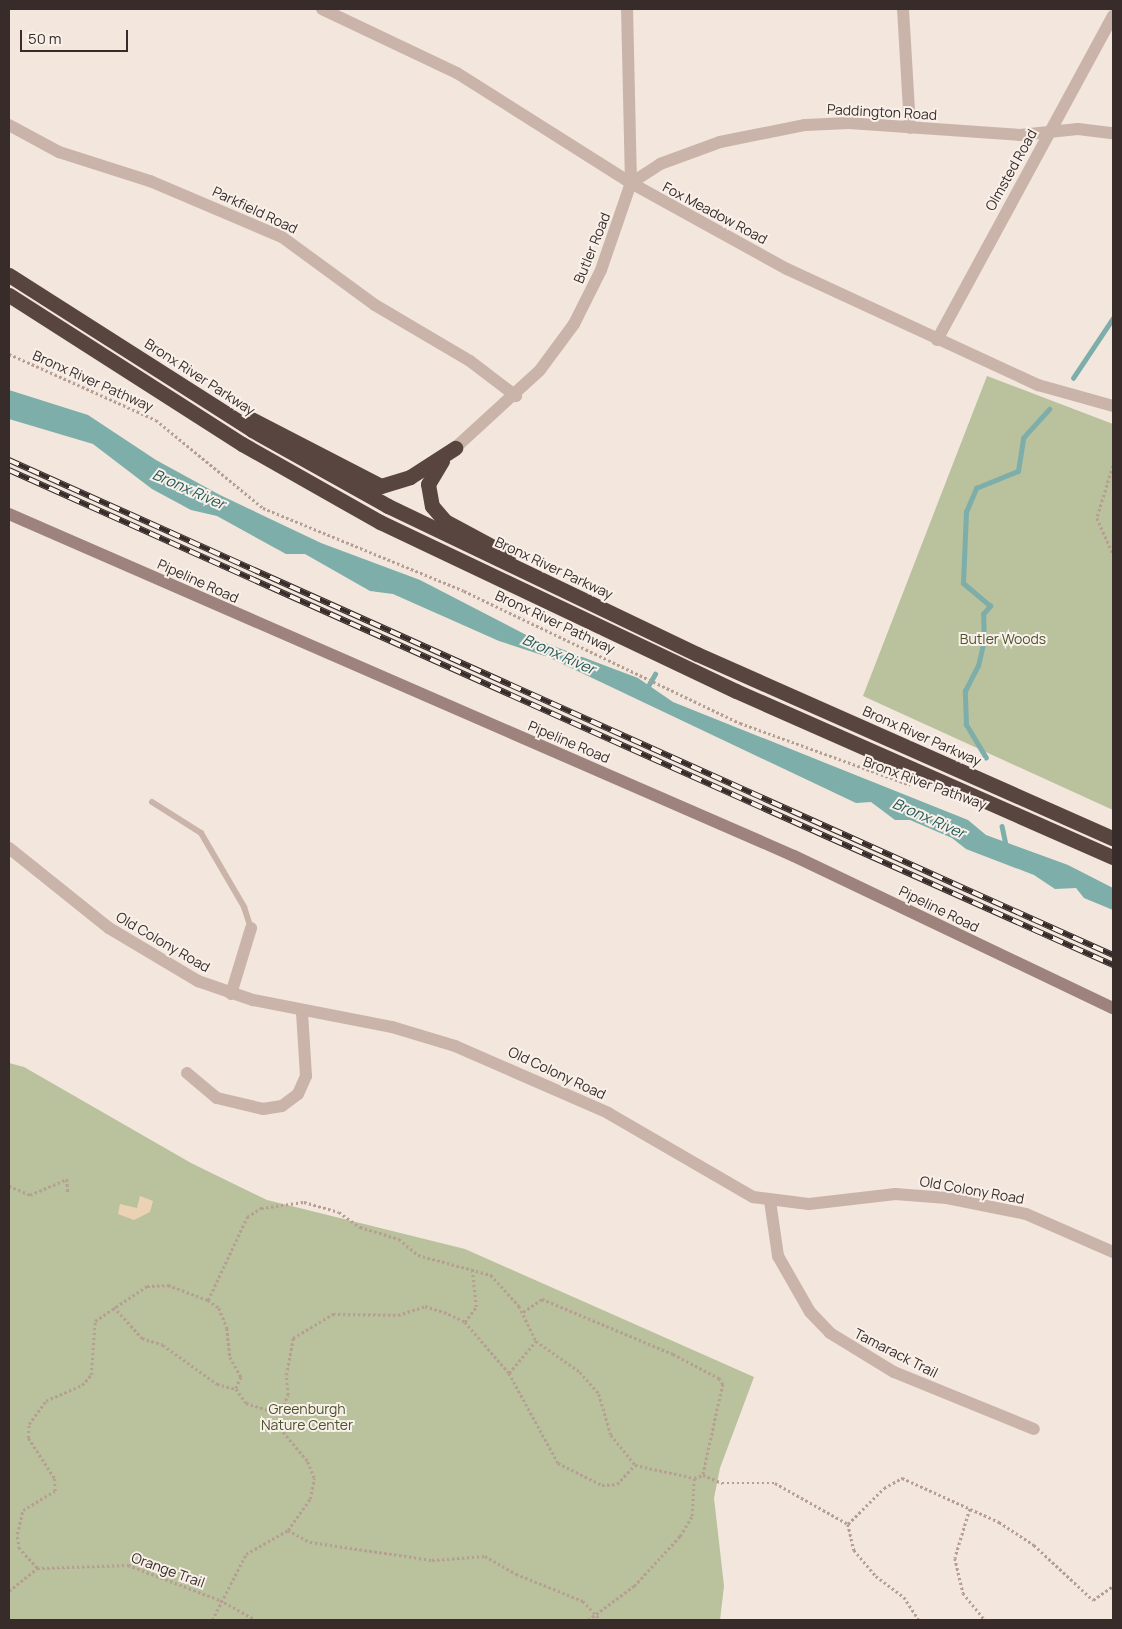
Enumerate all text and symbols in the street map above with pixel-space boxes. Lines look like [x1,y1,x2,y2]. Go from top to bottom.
scale bar [22,20,130,52]
text: 50 m [28,28,62,49]
street label: Paddington Road [826,101,938,123]
street label: Olmsted Road [982,126,1040,214]
street label: Fox Meadow Road [660,178,770,248]
street label: Parkfield Road [210,183,300,237]
street label: Butler Road [570,210,614,286]
street label: Bronx River Parkway [142,335,258,419]
street label: Bronx River Pathway [30,347,156,415]
water label: Bronx River [150,465,228,513]
street label: Bronx River Parkway [492,533,616,603]
street label: Pipeline Road [155,556,241,606]
street label: Bronx River Pathway [492,587,618,657]
water label: Bronx River [520,630,598,678]
park label: Butler Woods [960,631,1046,647]
street label: Bronx River Parkway [860,702,984,770]
street label: Pipeline Road [526,717,612,767]
street label: Bronx River Pathway [861,753,989,813]
water label: Bronx River [890,794,968,842]
street label: Pipeline Road [896,882,982,936]
street label: Old Colony Road [113,908,213,976]
street label: Old Colony Road [506,1043,608,1103]
street label: Old Colony Road [918,1173,1026,1207]
street label: Tamarack Trail [851,1325,941,1381]
park label: Greenburgh Nature Center [261,1401,353,1434]
street label: Orange Trail [129,1549,207,1591]

